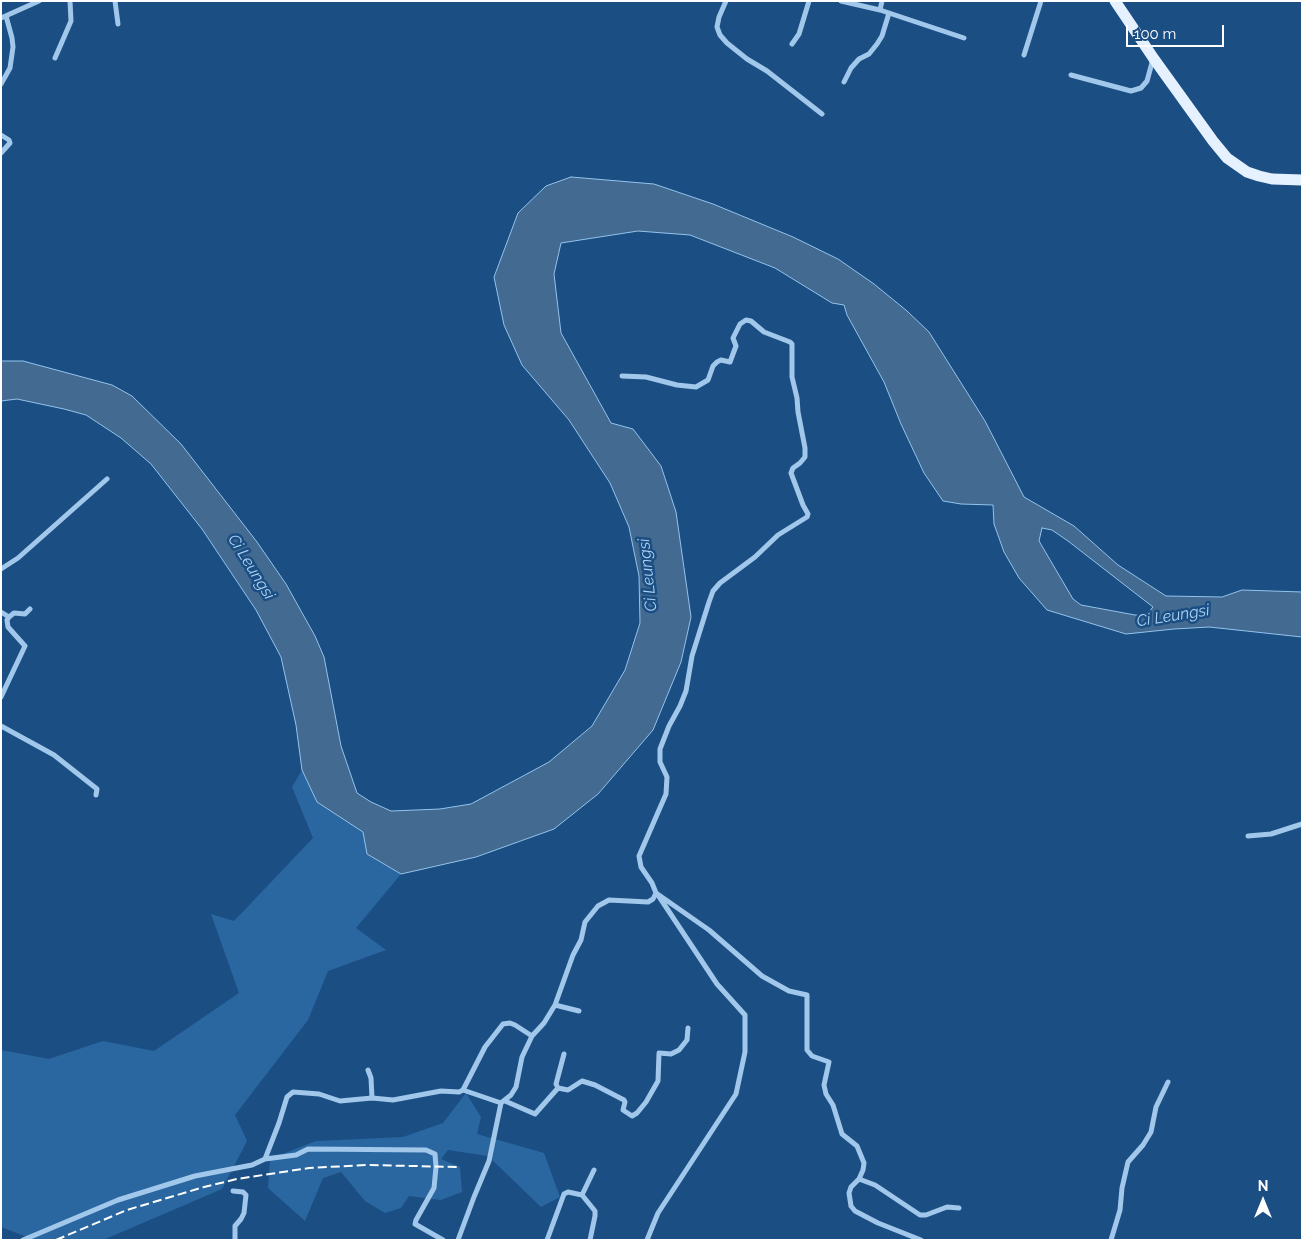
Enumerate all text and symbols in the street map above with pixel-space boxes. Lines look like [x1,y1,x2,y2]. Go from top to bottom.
scale bar [1128,15,1226,47]
text: 100 m [1134,25,1176,43]
water label: Ci Leungsi [223,531,279,603]
water label: Ci Leungsi [635,537,661,613]
water label: Ci Leungsi [1135,601,1211,631]
north arrow [1238,1176,1288,1226]
text: N [1258,1178,1268,1194]

